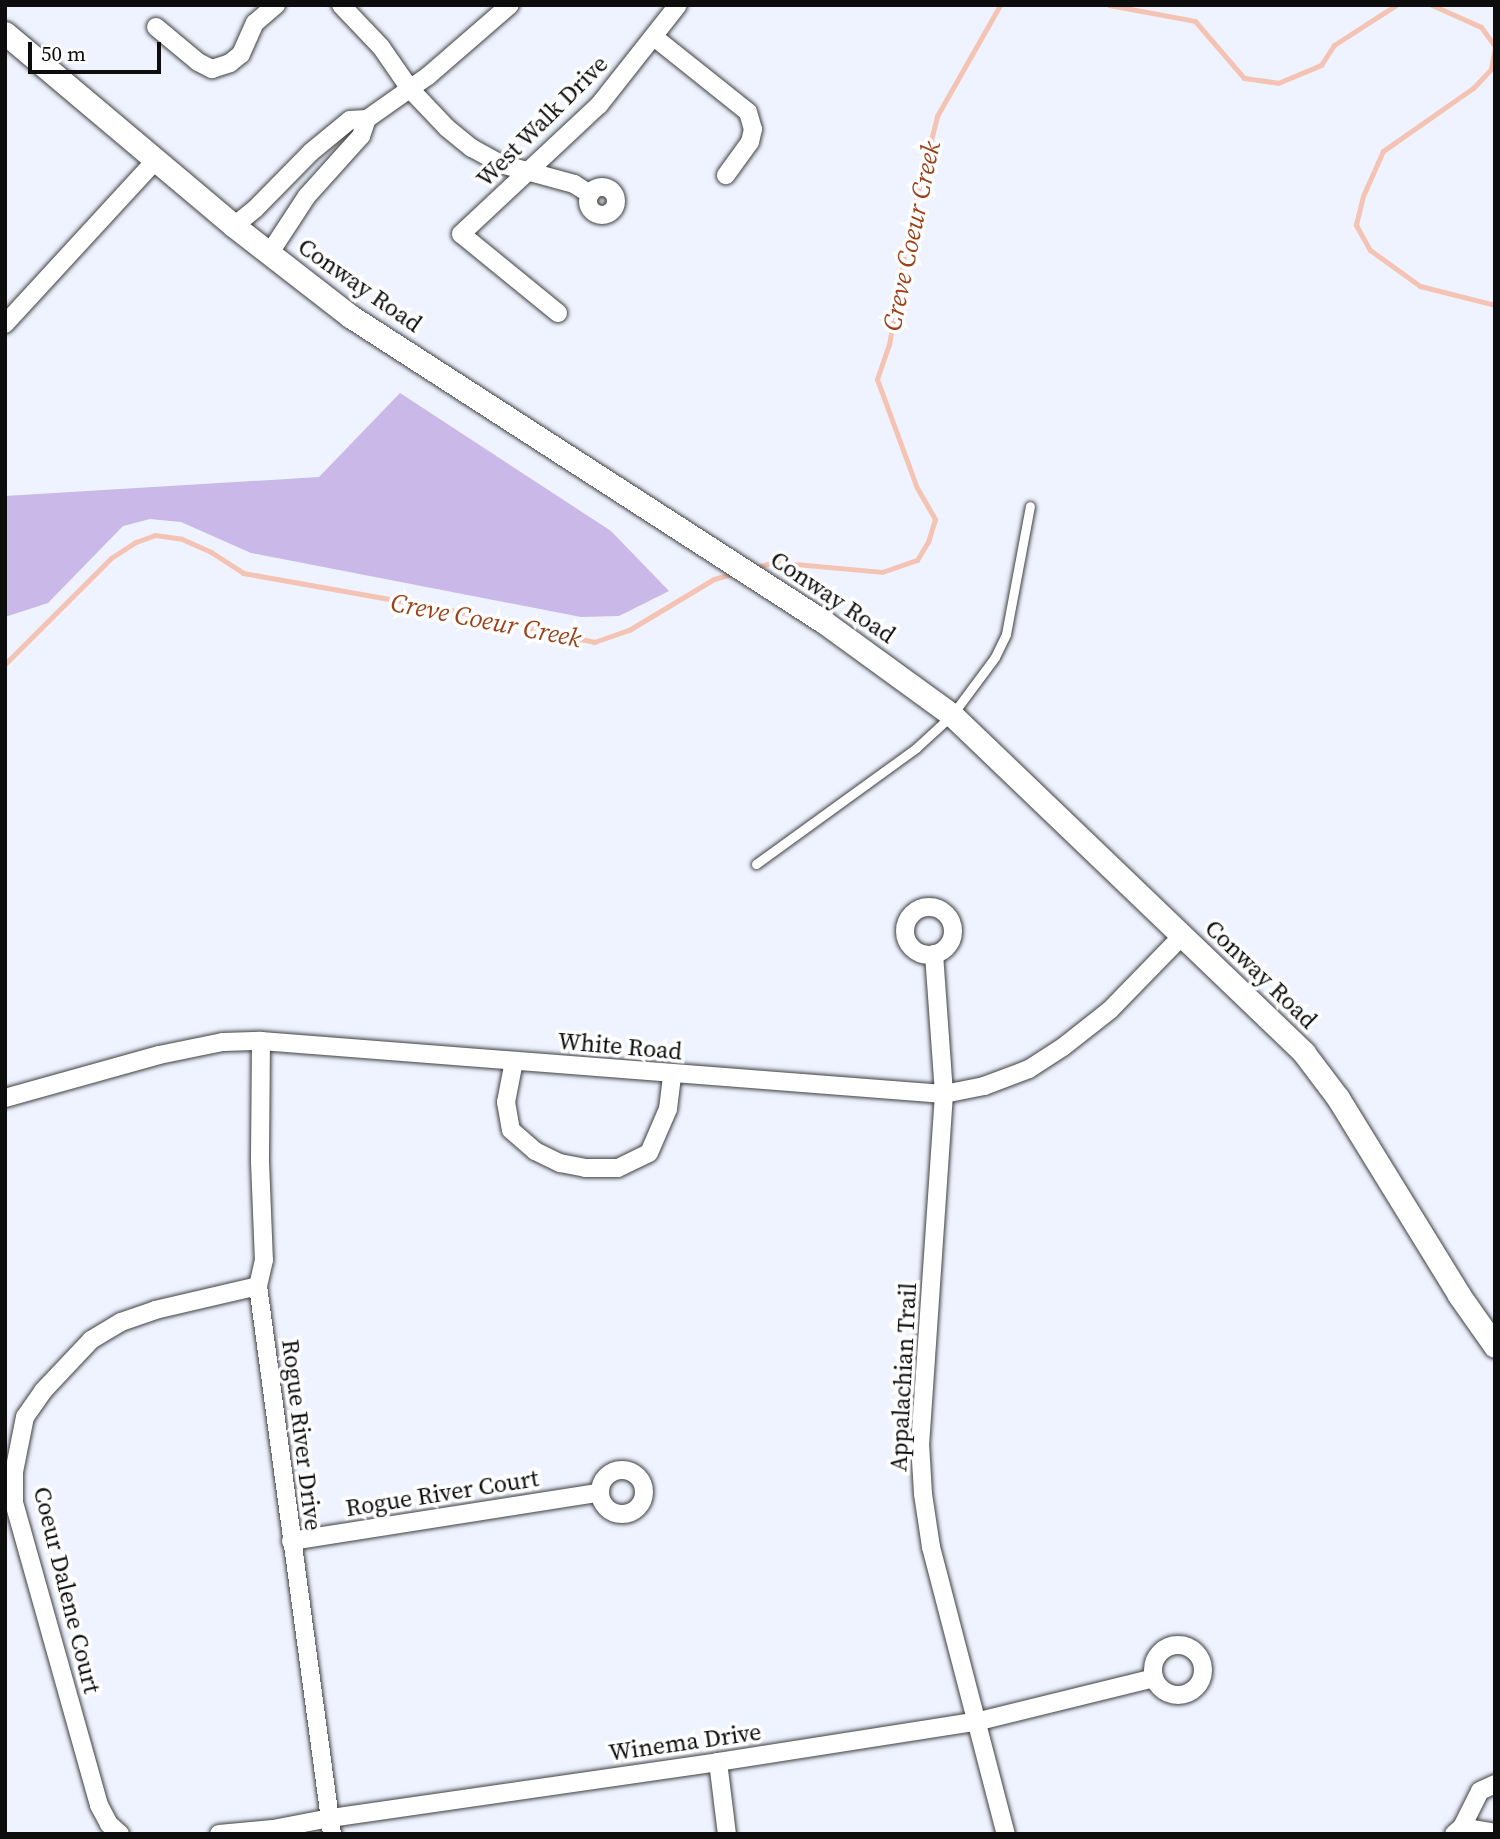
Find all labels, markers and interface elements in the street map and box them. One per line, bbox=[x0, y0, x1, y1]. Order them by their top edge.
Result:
scale bar bbox=[32, 28, 164, 72]
text: 50 m bbox=[41, 39, 86, 68]
street label: West Walk Drive bbox=[470, 49, 614, 193]
water label: Creve Coeur Creek bbox=[877, 138, 947, 334]
street label: Conway Road bbox=[293, 232, 427, 338]
street label: Conway Road bbox=[765, 545, 901, 649]
water label: Creve Coeur Creek bbox=[388, 587, 584, 655]
street label: Conway Road bbox=[1199, 914, 1323, 1034]
street label: White Road bbox=[557, 1026, 683, 1066]
street label: Appalachian Trail bbox=[884, 1282, 922, 1472]
street label: Rogue River Drive bbox=[276, 1338, 328, 1532]
street label: Rogue River Court bbox=[343, 1464, 541, 1522]
street label: Coeur Dalene Court bbox=[27, 1484, 107, 1696]
street label: Winema Drive bbox=[607, 1717, 763, 1767]

